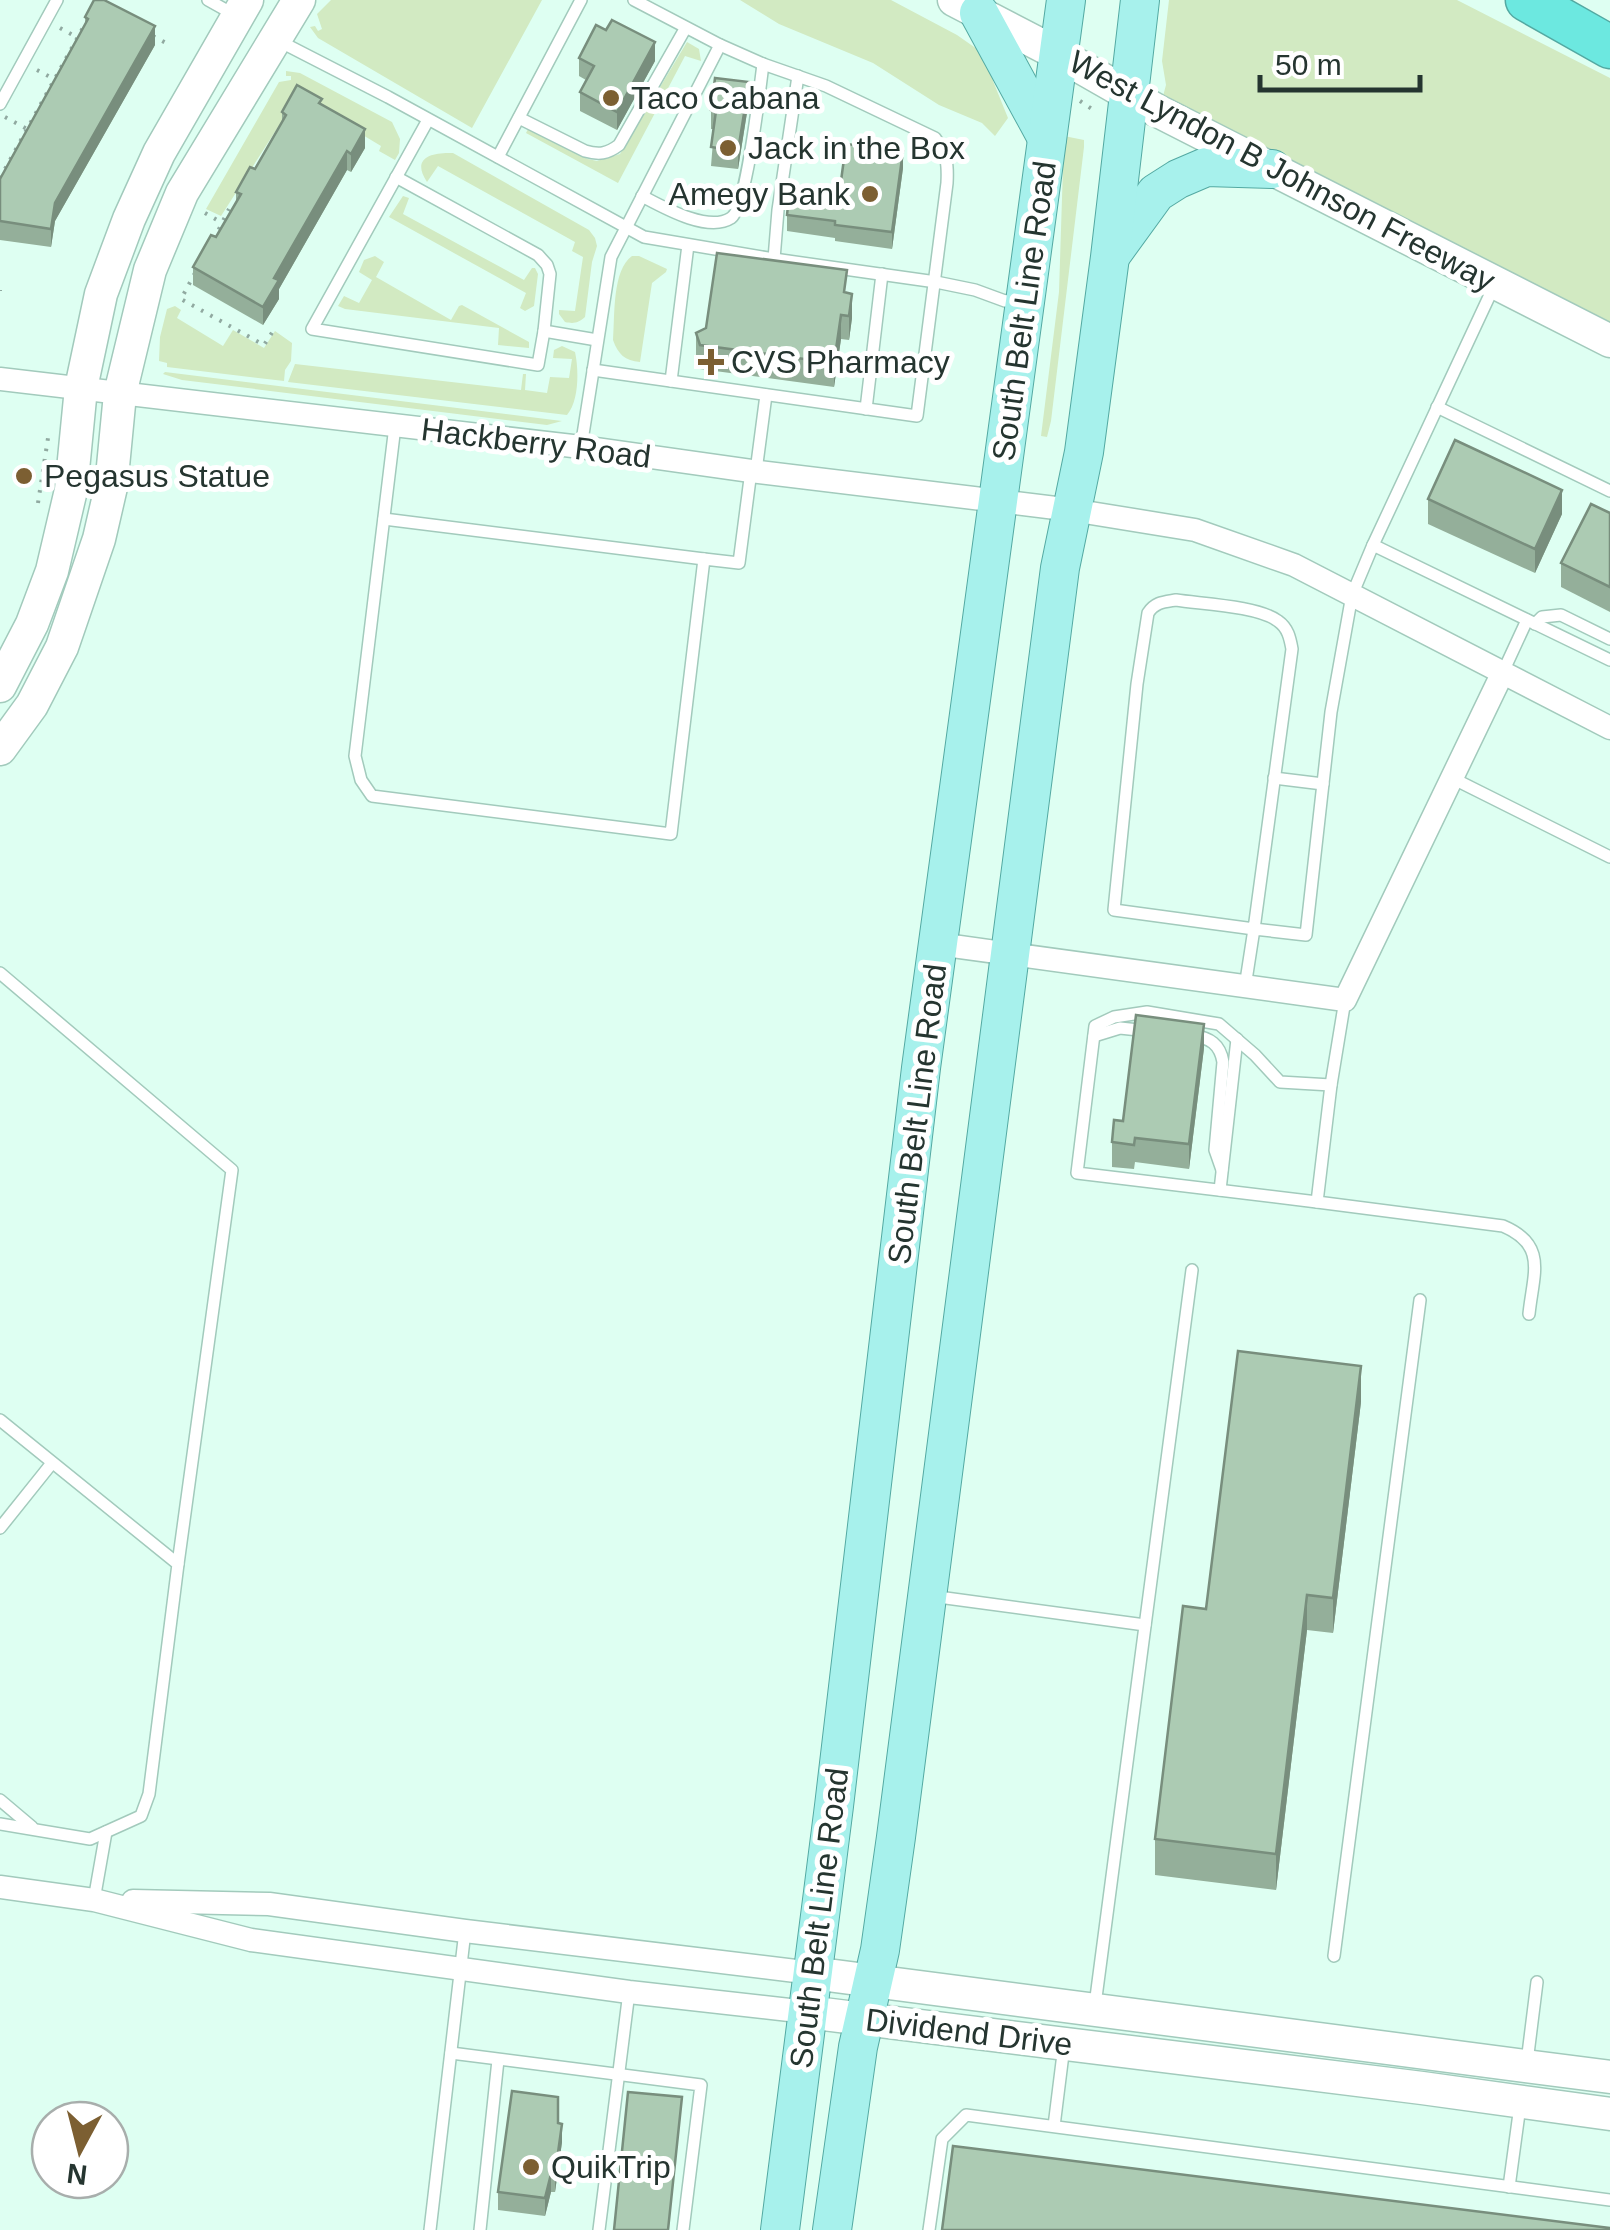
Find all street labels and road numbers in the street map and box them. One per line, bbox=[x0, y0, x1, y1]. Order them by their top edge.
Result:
street label: West Lyndon B Johnson Freeway bbox=[1063, 43, 1501, 299]
street label: South Belt Line Road bbox=[985, 159, 1063, 463]
street label: Hackberry Road bbox=[419, 411, 653, 475]
street label: South Belt Line Road bbox=[881, 962, 953, 1266]
street label: South Belt Line Road bbox=[783, 1766, 855, 2070]
street label: Dividend Drive bbox=[864, 2001, 1074, 2063]

